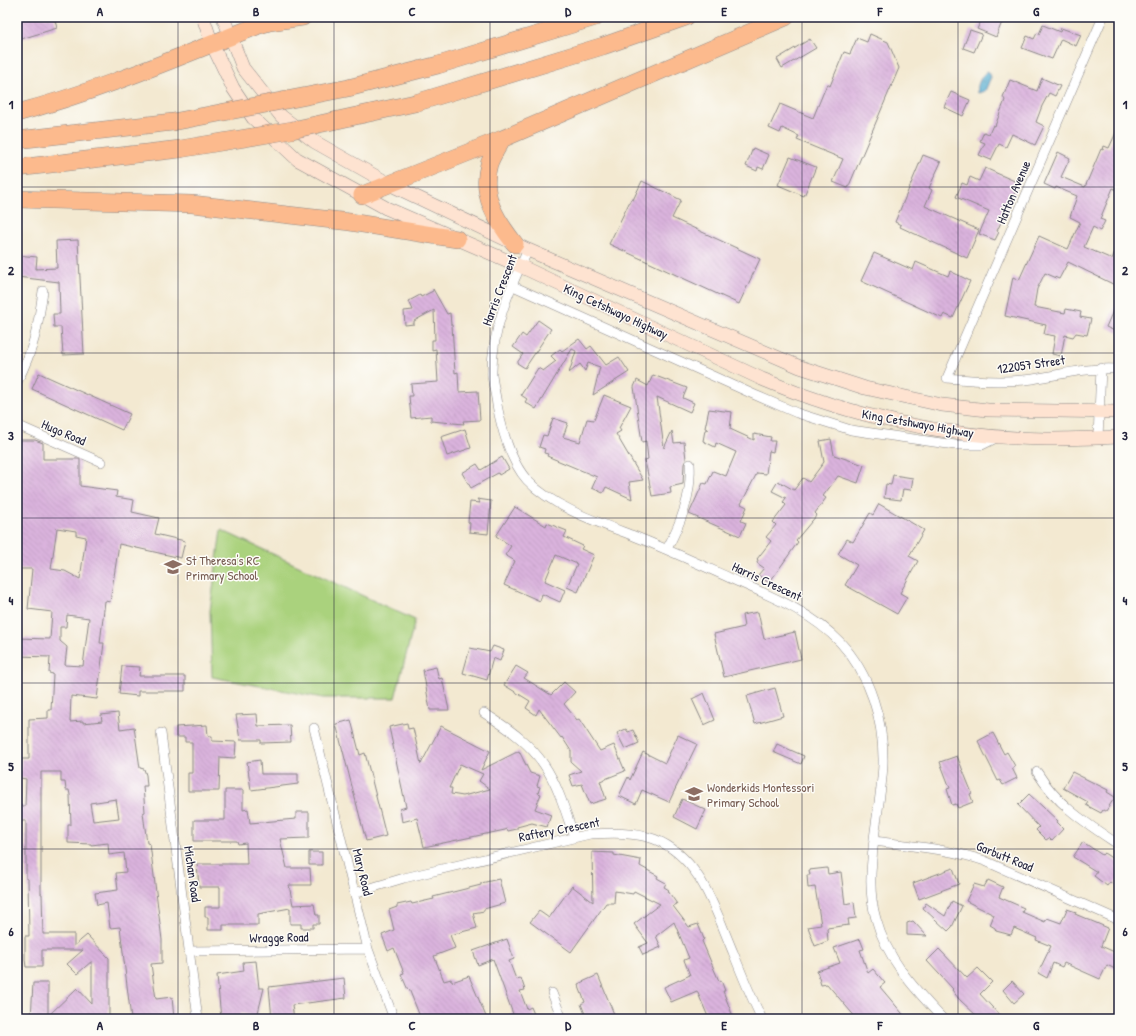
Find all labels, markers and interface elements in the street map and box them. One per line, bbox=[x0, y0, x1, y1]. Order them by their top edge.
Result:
text: A bbox=[97, 2, 104, 20]
text: B bbox=[253, 2, 260, 20]
text: C bbox=[408, 2, 416, 20]
text: D bbox=[565, 2, 572, 20]
text: E bbox=[721, 2, 727, 20]
text: F bbox=[877, 2, 884, 20]
text: G bbox=[1033, 2, 1040, 20]
text: 1 bbox=[9, 95, 14, 113]
text: 1 bbox=[1123, 95, 1128, 113]
street label: Hatton Avenue bbox=[992, 158, 1034, 226]
street label: Harris Crescent bbox=[477, 251, 521, 328]
text: 2 bbox=[8, 261, 15, 279]
text: 2 bbox=[1122, 261, 1129, 279]
street label: King Cetshwayo Highway bbox=[561, 279, 672, 343]
street label: 122057 Street bbox=[996, 350, 1066, 378]
street label: King Cetshwayo Highway bbox=[861, 404, 976, 442]
street label: Hugo Road bbox=[39, 415, 89, 449]
text: 3 bbox=[8, 426, 14, 444]
text: 3 bbox=[1122, 426, 1128, 444]
place label: St Theresa's RC Primary School bbox=[186, 551, 260, 584]
school or university icon: St Theresa's RC Primary School bbox=[163, 557, 183, 577]
street label: Harris Crescent bbox=[729, 557, 805, 605]
text: 4 bbox=[9, 591, 14, 609]
text: 4 bbox=[1123, 591, 1128, 609]
text: 5 bbox=[8, 757, 14, 775]
text: 5 bbox=[1122, 757, 1128, 775]
place label: Wonderkids Montessori Primary School bbox=[707, 778, 814, 811]
school or university icon: Wonderkids Montessori Primary School bbox=[684, 784, 704, 804]
street label: Raftery Crescent bbox=[517, 812, 601, 846]
street label: Garbutt Road bbox=[974, 836, 1036, 876]
street label: Michan Road bbox=[180, 845, 206, 903]
street label: Mary Road bbox=[349, 847, 377, 897]
text: 6 bbox=[8, 922, 14, 940]
text: 6 bbox=[1122, 922, 1128, 940]
street label: Wragge Road bbox=[249, 927, 309, 947]
text: A bbox=[97, 1016, 104, 1034]
text: B bbox=[253, 1016, 260, 1034]
text: C bbox=[408, 1016, 416, 1034]
text: D bbox=[565, 1016, 572, 1034]
text: E bbox=[721, 1016, 727, 1034]
text: F bbox=[877, 1016, 884, 1034]
text: G bbox=[1033, 1016, 1040, 1034]

